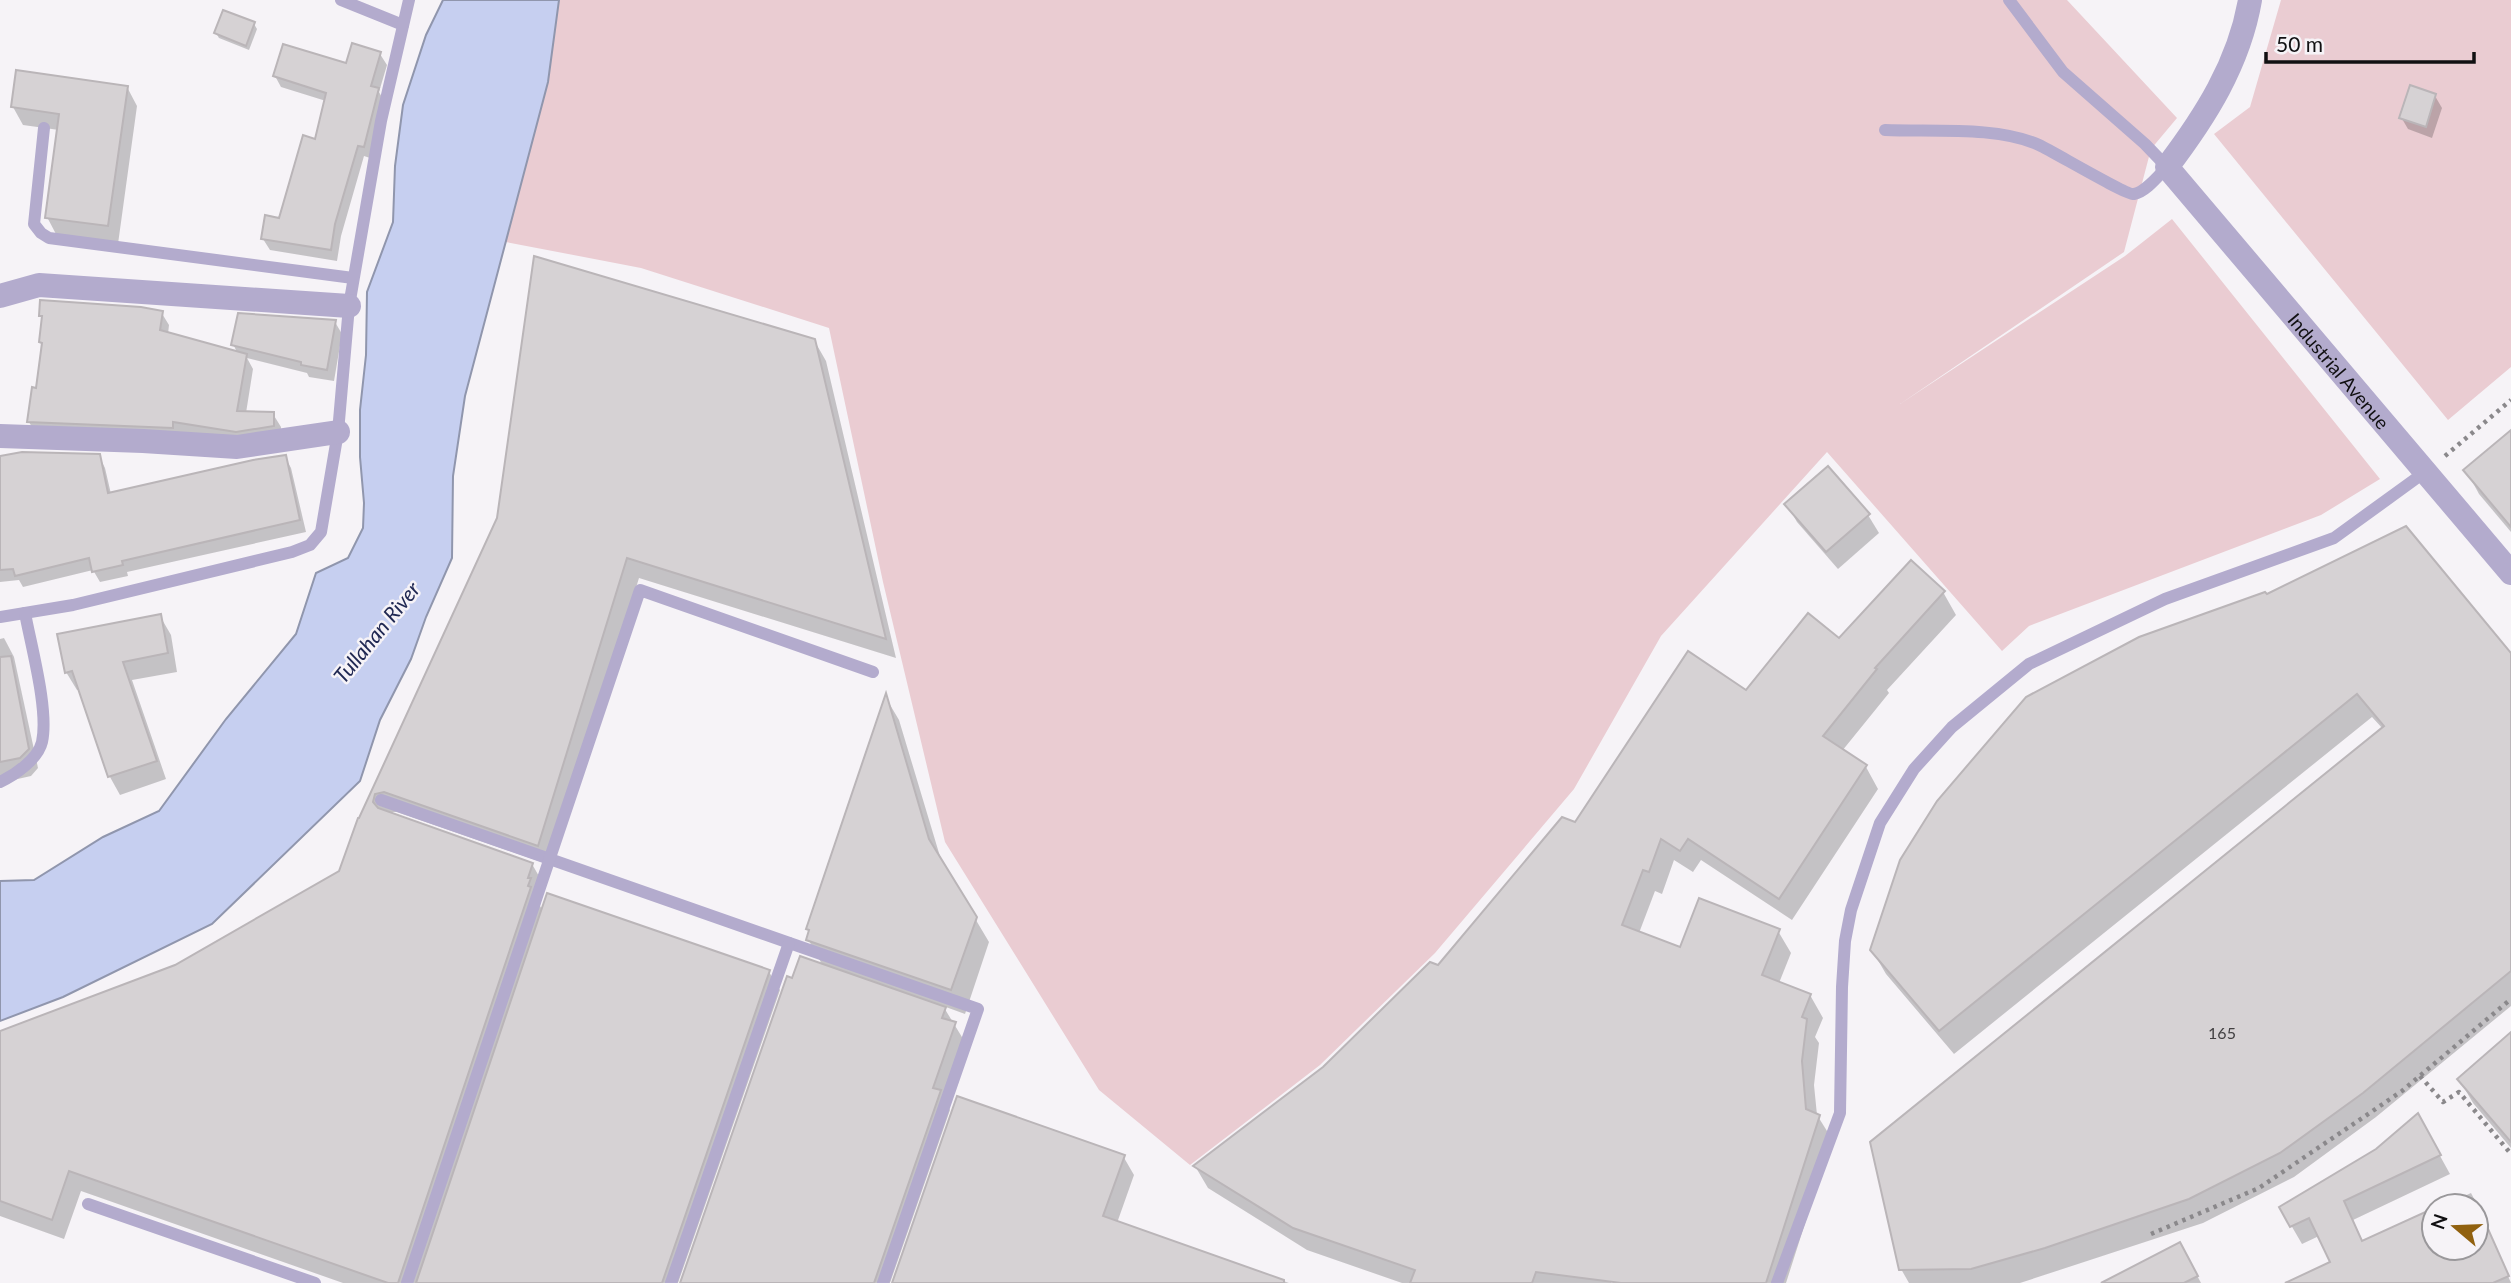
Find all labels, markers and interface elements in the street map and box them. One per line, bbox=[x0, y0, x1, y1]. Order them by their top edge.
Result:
scale bar bbox=[2266, 21, 2474, 65]
text: 50 m bbox=[2276, 31, 2323, 56]
street label: Industrial Avenue bbox=[2284, 308, 2395, 433]
water label: Tullahan River bbox=[328, 576, 425, 688]
house number: 165 bbox=[2208, 1023, 2236, 1042]
north arrow bbox=[2420, 1192, 2490, 1262]
text: N bbox=[2425, 1211, 2452, 1232]

